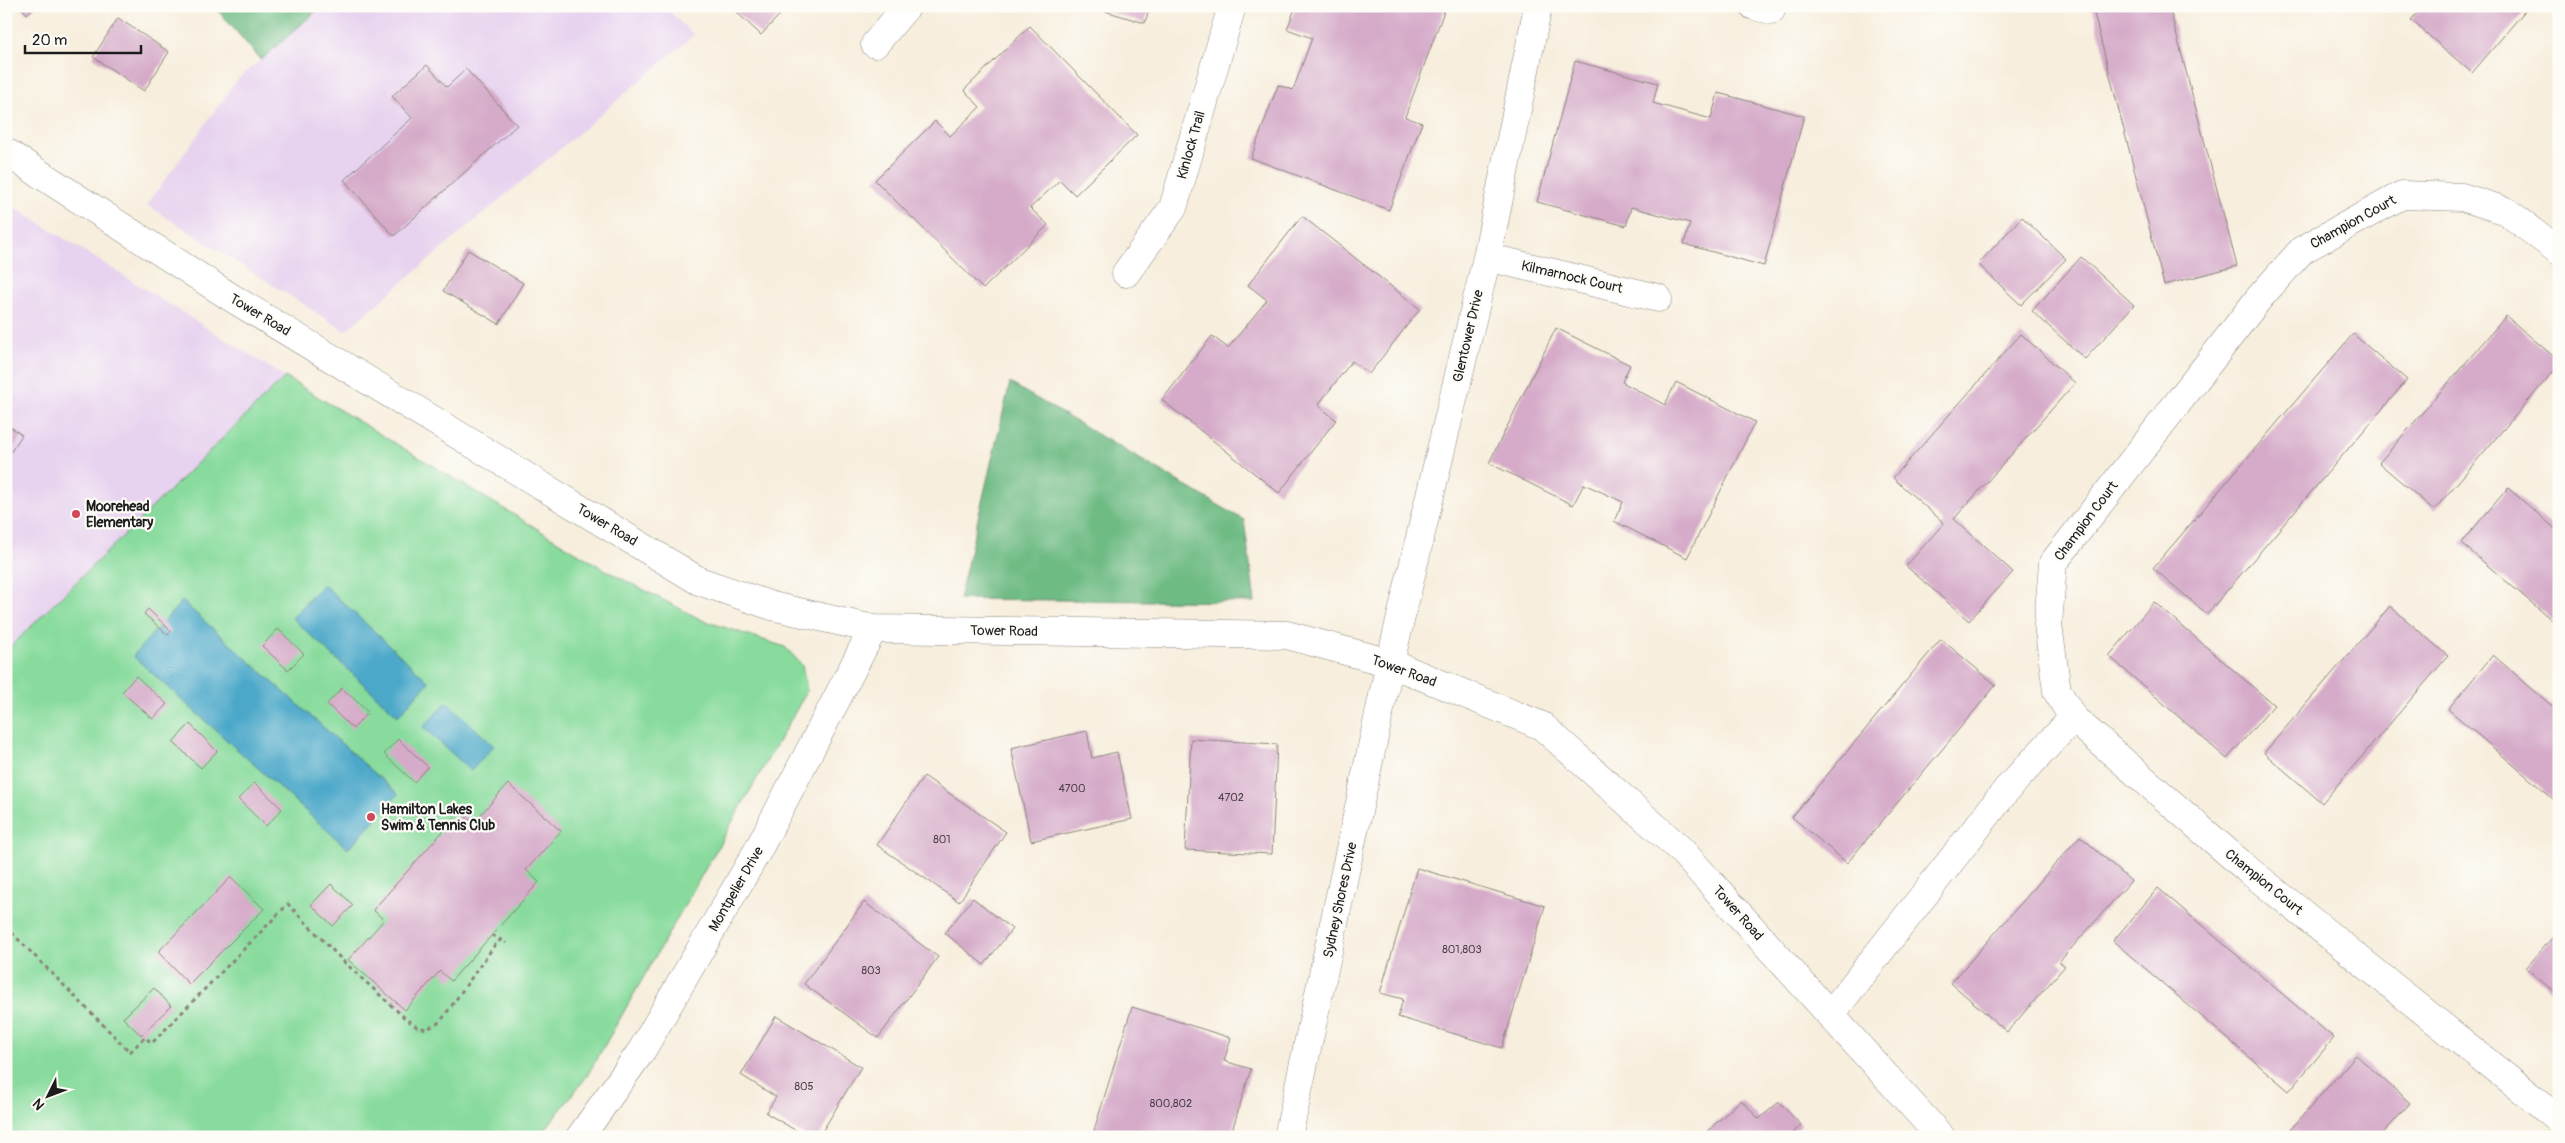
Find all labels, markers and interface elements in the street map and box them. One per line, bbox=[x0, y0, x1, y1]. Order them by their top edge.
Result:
scale bar bbox=[25, 22, 141, 54]
text: 20 m bbox=[32, 31, 67, 50]
street label: Kinlock Trail bbox=[1173, 109, 1209, 181]
street label: Champion Court bbox=[2307, 191, 2399, 253]
street label: Kilmarnock Court bbox=[1520, 257, 1625, 297]
street label: Glentower Drive bbox=[1449, 288, 1487, 384]
street label: Tower Road bbox=[227, 290, 294, 340]
street label: Champion Court bbox=[2050, 477, 2122, 564]
place label: Moorehead Elementary bbox=[86, 498, 153, 531]
street label: Tower Road bbox=[574, 500, 641, 550]
marker: Moorehead Elementary bbox=[70, 508, 82, 520]
street label: Tower Road bbox=[970, 622, 1038, 640]
street label: Tower Road bbox=[1369, 651, 1439, 691]
house number: 4700 bbox=[1058, 782, 1086, 795]
house number: 4702 bbox=[1218, 791, 1244, 804]
place label: Hamilton Lakes Swim & Tennis Club bbox=[381, 801, 495, 834]
marker: Hamilton Lakes Swim & Tennis Club bbox=[365, 811, 377, 823]
house number: 801 bbox=[933, 833, 951, 846]
street label: Sydney Shores Drive bbox=[1319, 840, 1361, 959]
street label: Montpelier Drive bbox=[705, 844, 767, 934]
street label: Champion Court bbox=[2222, 845, 2307, 919]
street label: Tower Road bbox=[1709, 882, 1767, 944]
house number: 801,803 bbox=[1442, 943, 1482, 956]
house number: 803 bbox=[861, 964, 881, 977]
north arrow bbox=[22, 1070, 72, 1120]
house number: 805 bbox=[794, 1080, 814, 1093]
text: N bbox=[29, 1095, 48, 1114]
house number: 800,802 bbox=[1150, 1097, 1192, 1110]

